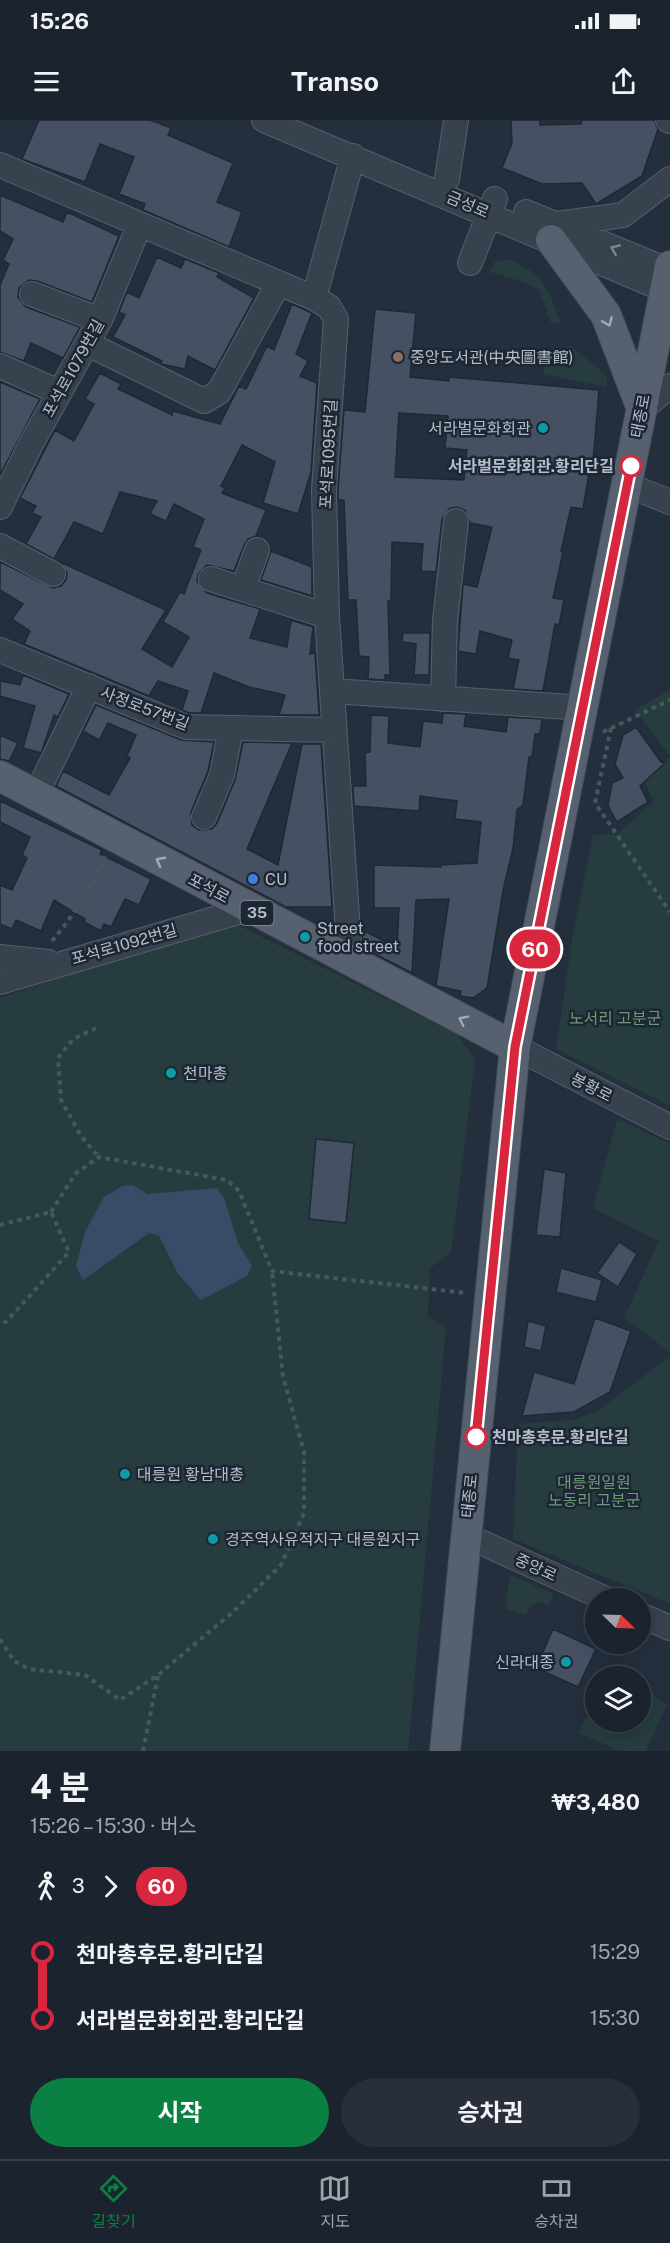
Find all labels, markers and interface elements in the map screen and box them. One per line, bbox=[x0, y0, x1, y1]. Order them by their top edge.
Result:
text: 15:26 bbox=[30, 8, 89, 34]
icon: menu bbox=[30, 65, 63, 98]
text: Transo bbox=[291, 65, 379, 97]
icon: share bbox=[607, 65, 640, 98]
street label: 금성로 bbox=[444, 187, 492, 222]
one-way arrow bbox=[610, 244, 621, 256]
street label: 포석로1079번길 bbox=[39, 316, 108, 420]
one-way arrow bbox=[601, 316, 613, 327]
place label: 중앙도서관(中央圖書館) bbox=[410, 348, 573, 367]
marker: 중앙도서관(中央圖書館) bbox=[391, 350, 405, 364]
street label: 태종로 bbox=[627, 392, 654, 440]
street label: 포석로1095번길 bbox=[316, 399, 341, 509]
place label: 서라벌문화회관 bbox=[428, 419, 531, 438]
marker: 서라벌문화회관 bbox=[536, 421, 550, 435]
marker: 서라벌문화회관.황리단길 bbox=[620, 455, 642, 477]
place label: 서라벌문화회관.황리단길 bbox=[448, 457, 614, 476]
street label: 사정로57번길 bbox=[98, 683, 192, 734]
one-way arrow bbox=[156, 857, 166, 868]
street label: 포석로 bbox=[185, 870, 233, 907]
place label: CU bbox=[265, 870, 287, 889]
marker: CU bbox=[246, 872, 260, 886]
road number: 35 bbox=[240, 901, 274, 925]
place label: Street food street bbox=[317, 919, 399, 956]
street label: 포석로1092번길 bbox=[69, 920, 179, 969]
marker: Street food street bbox=[298, 930, 312, 944]
line badge: 60 bbox=[508, 930, 562, 968]
text: 60 bbox=[521, 937, 549, 962]
park label: 노서리 고분군 bbox=[569, 1009, 661, 1028]
one-way arrow bbox=[459, 1016, 469, 1027]
place label: 천마총 bbox=[183, 1064, 227, 1083]
marker: 천마총 bbox=[164, 1066, 178, 1080]
street label: 봉황로 bbox=[568, 1069, 616, 1106]
marker: 천마총후문.황리단길 bbox=[465, 1426, 487, 1448]
place label: 천마총후문.황리단길 bbox=[492, 1428, 629, 1447]
place label: 대릉원 황남대총 bbox=[137, 1465, 244, 1484]
marker: 대릉원 황남대총 bbox=[118, 1467, 132, 1481]
street label: 태종로 bbox=[458, 1473, 481, 1519]
park label: 대릉원일원 노동리 고분군 bbox=[548, 1473, 640, 1510]
place label: 경주역사유적지구 대릉원지구 bbox=[225, 1530, 420, 1549]
marker: 경주역사유적지구 대릉원지구 bbox=[206, 1532, 220, 1546]
street label: 중앙로 bbox=[512, 1550, 560, 1585]
north arrow bbox=[585, 1588, 651, 1654]
map controls bbox=[585, 1588, 651, 1732]
place label: 신라대종 bbox=[495, 1653, 554, 1672]
marker: 신라대종 bbox=[559, 1655, 573, 1669]
button: layers bbox=[585, 1666, 651, 1732]
text: 4 분 bbox=[30, 1768, 89, 1806]
text: ₩3,480 bbox=[551, 1789, 640, 1815]
text: 15:26 – 15:30 · 버스 bbox=[30, 1814, 197, 1838]
icon: walk bbox=[30, 1870, 63, 1903]
icon: forward bbox=[94, 1870, 127, 1903]
text: 3 bbox=[72, 1874, 85, 1898]
text: 60 bbox=[148, 1874, 175, 1899]
text: 15:29 bbox=[590, 1940, 640, 1964]
text: 천마총후문.황리단길 bbox=[76, 1941, 264, 1967]
text: 15:30 bbox=[590, 2006, 640, 2030]
text: 서라벌문화회관.황리단길 bbox=[76, 2007, 305, 2033]
button: 시작 bbox=[30, 2078, 329, 2147]
button: 승차권 bbox=[341, 2078, 640, 2147]
tab: 길찾기 bbox=[91, 2172, 136, 2232]
tab: 지도 bbox=[318, 2172, 351, 2232]
tab: 승차권 bbox=[534, 2172, 579, 2232]

